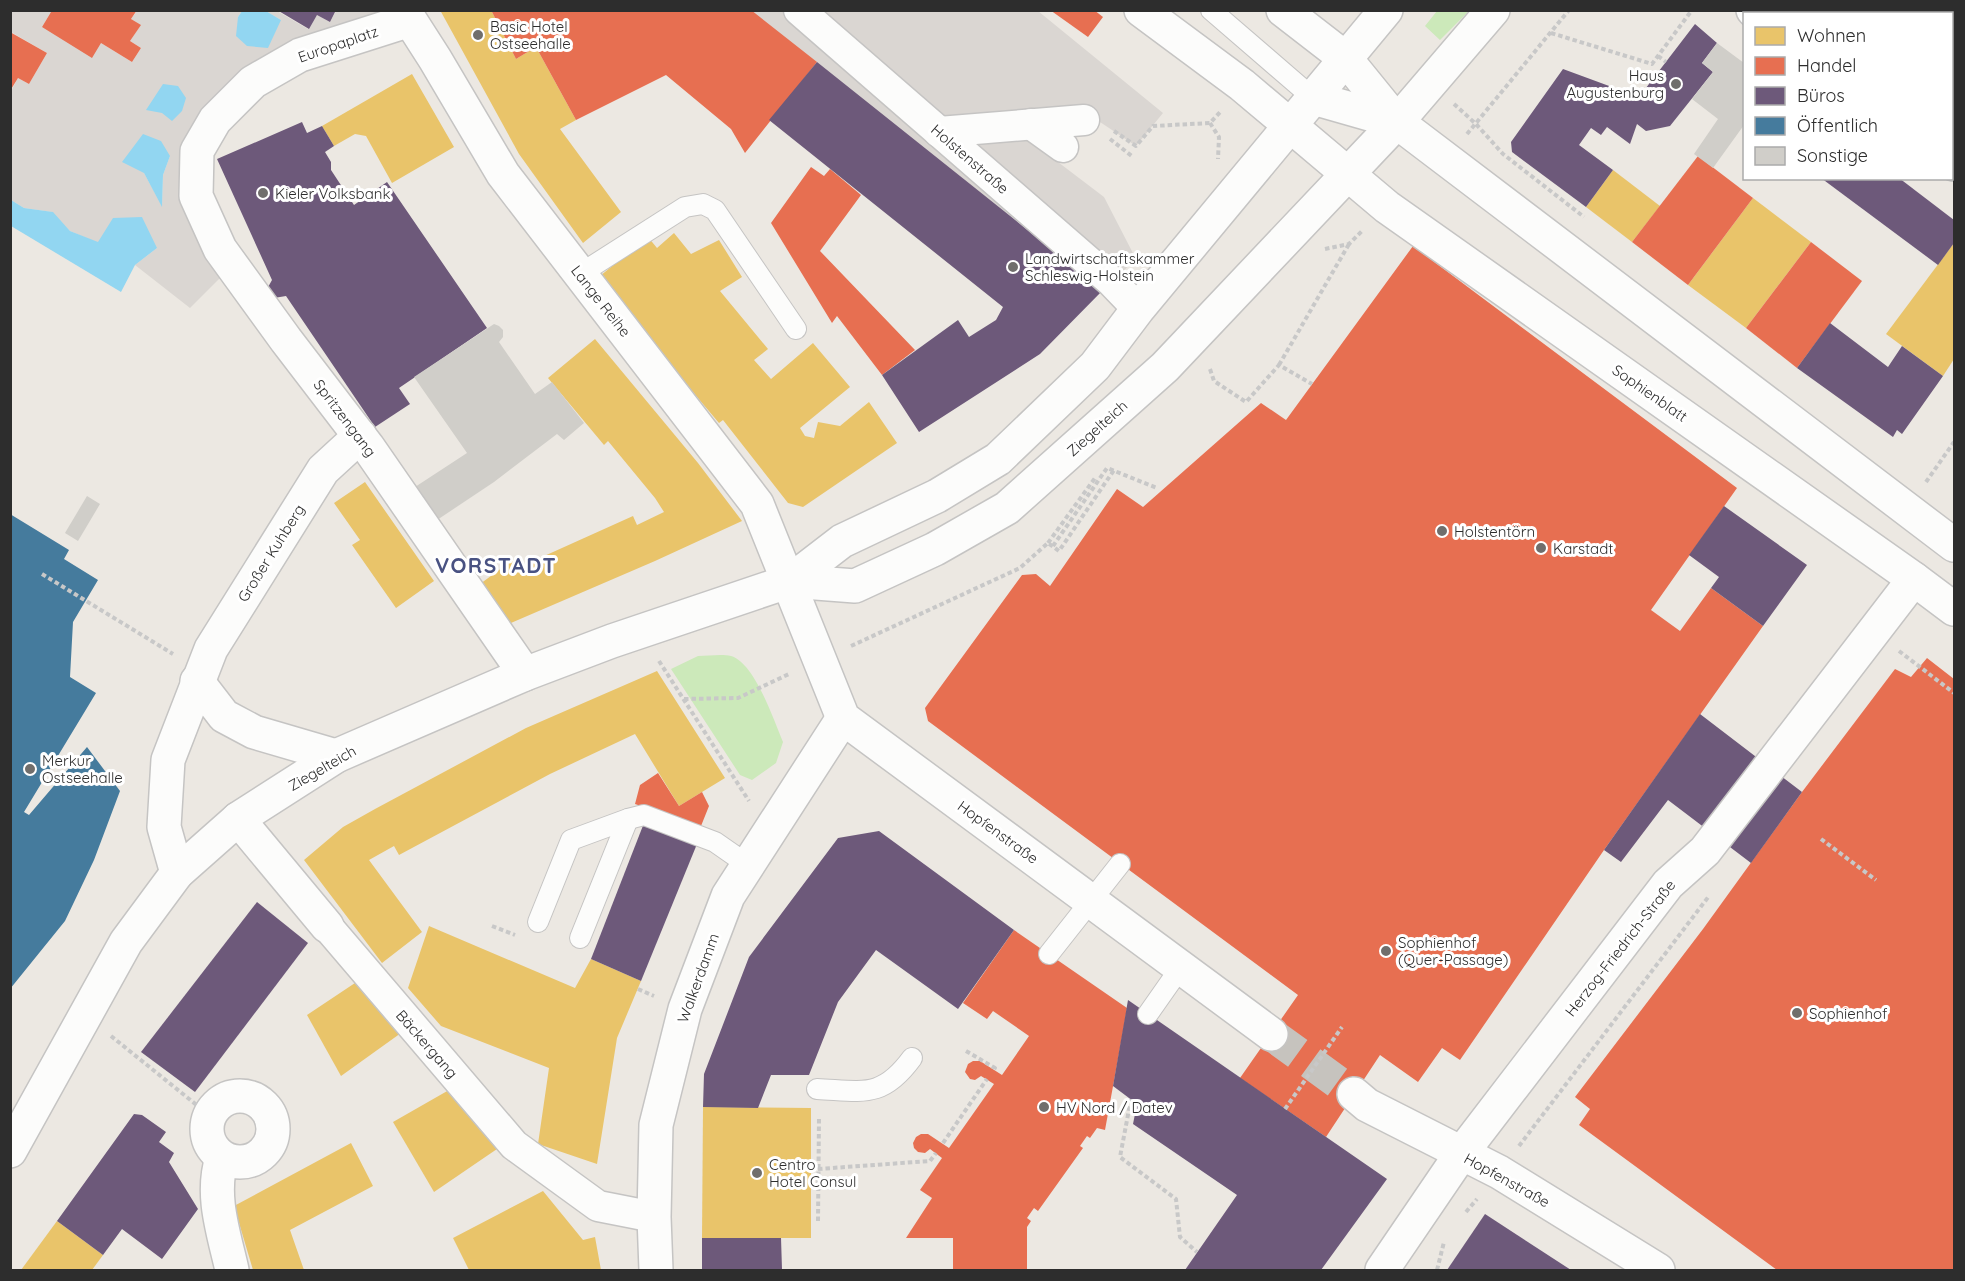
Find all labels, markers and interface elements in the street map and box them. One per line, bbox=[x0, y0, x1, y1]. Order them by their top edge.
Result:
legend bbox=[1743, 12, 1953, 180]
place label: Basic Hotel Ostseehalle bbox=[490, 17, 571, 53]
street label: Europaplatz bbox=[295, 21, 381, 67]
text: Wohnen bbox=[1797, 24, 1866, 47]
marker: Basic Hotel Ostseehalle bbox=[471, 28, 485, 42]
text: Handel bbox=[1797, 54, 1857, 77]
place label: Haus Augustenburg bbox=[1567, 66, 1664, 102]
marker: Haus Augustenburg bbox=[1669, 77, 1683, 91]
text: Büros bbox=[1797, 84, 1845, 107]
text: Öffentlich bbox=[1797, 114, 1878, 137]
street label: Holstenstraße bbox=[927, 120, 1013, 198]
text: Sonstige bbox=[1797, 144, 1868, 167]
place label: Kieler Volksbank bbox=[275, 184, 390, 203]
marker: Kieler Volksbank bbox=[256, 186, 270, 200]
place label: Landwirtschaftskammer Schleswig-Holstein bbox=[1025, 249, 1195, 285]
marker: Landwirtschaftskammer Schleswig-Holstein bbox=[1006, 260, 1020, 274]
street label: Lange Reihe bbox=[567, 261, 635, 341]
street label: Sophienblatt bbox=[1609, 360, 1691, 426]
street label: Spritzengang bbox=[310, 375, 380, 461]
street label: Ziegelteich bbox=[1063, 396, 1131, 460]
street label: Großer Kuhberg bbox=[233, 501, 309, 605]
place label: Holstentörn bbox=[1454, 522, 1535, 541]
marker: Holstentörn bbox=[1435, 524, 1449, 538]
place label: Karstadt bbox=[1553, 539, 1613, 558]
marker: Karstadt bbox=[1534, 541, 1548, 555]
district label: VORSTADT bbox=[435, 552, 557, 578]
street label: Ziegelteich bbox=[285, 741, 359, 795]
place label: Merkur Ostseehalle bbox=[42, 751, 123, 787]
marker: Merkur Ostseehalle bbox=[23, 762, 37, 776]
street label: Hopfenstraße bbox=[954, 796, 1042, 868]
street label: Herzog-Friedrich-Straße bbox=[1561, 876, 1679, 1020]
street label: Walkerdamm bbox=[673, 931, 723, 1025]
place label: Sophienhof (Quer-Passage) bbox=[1398, 933, 1508, 969]
marker: Sophienhof (Quer-Passage) bbox=[1379, 944, 1393, 958]
place label: Sophienhof bbox=[1809, 1004, 1888, 1023]
street label: Bäckergang bbox=[392, 1006, 462, 1082]
marker: Sophienhof bbox=[1790, 1006, 1804, 1020]
place label: HV Nord / Datev bbox=[1056, 1098, 1173, 1117]
marker: HV Nord / Datev bbox=[1037, 1100, 1051, 1114]
street label: Hopfenstraße bbox=[1461, 1149, 1553, 1211]
place label: Centro Hotel Consul bbox=[769, 1155, 856, 1191]
marker: Centro Hotel Consul bbox=[750, 1166, 764, 1180]

